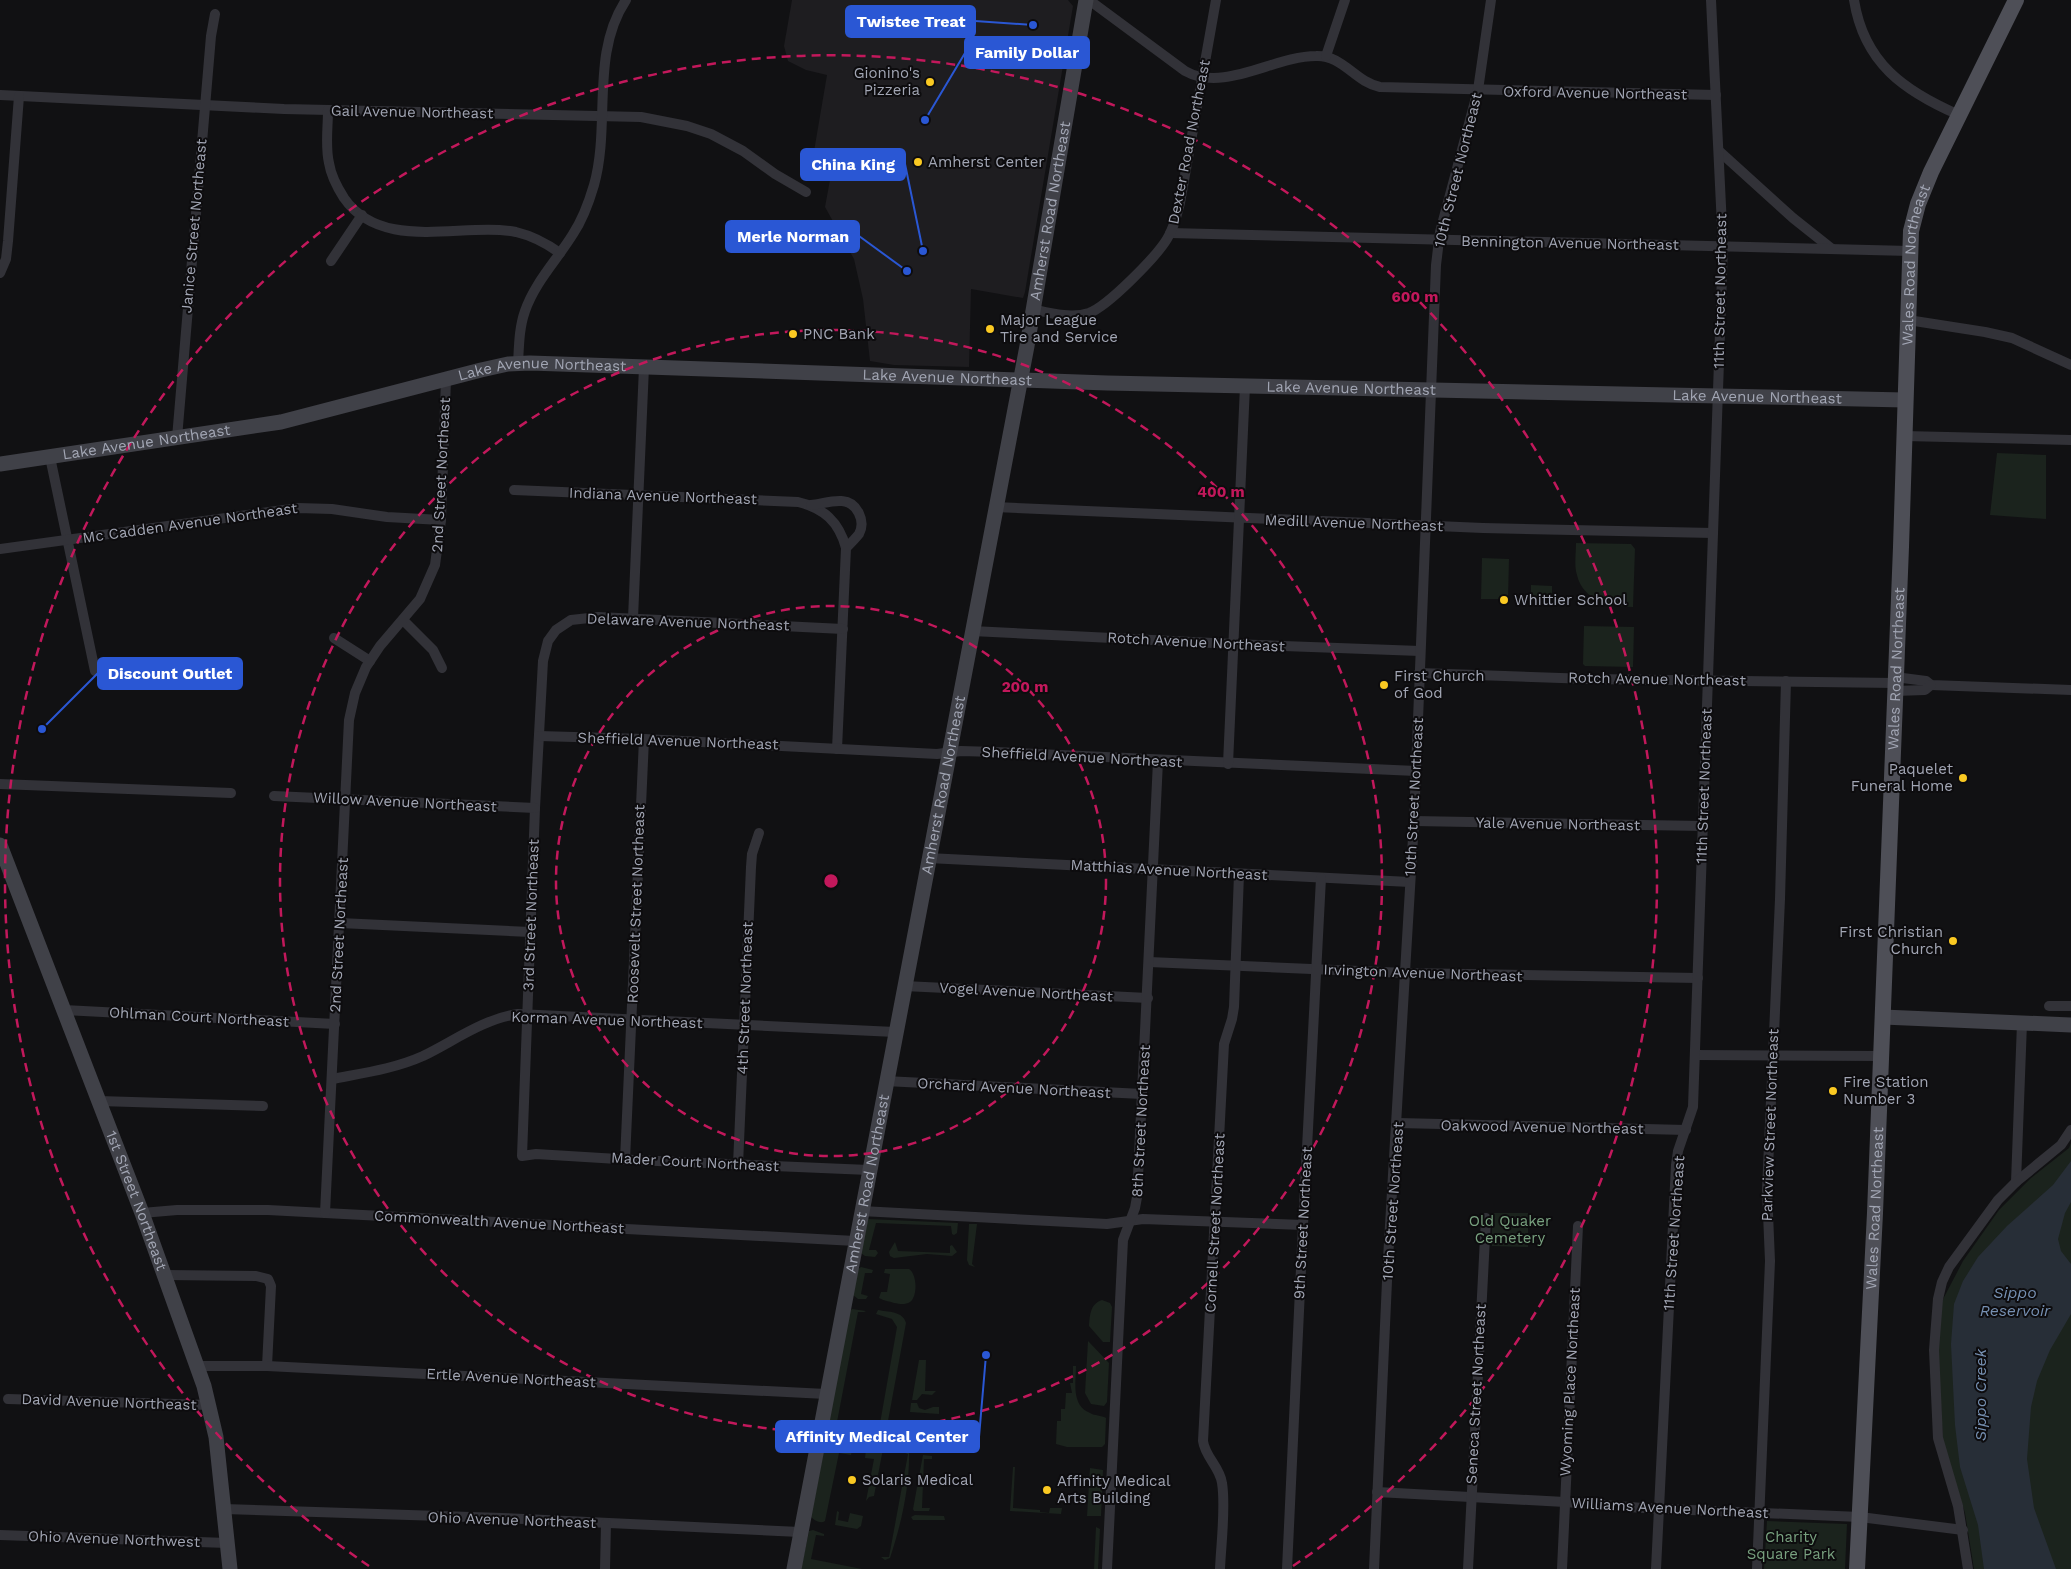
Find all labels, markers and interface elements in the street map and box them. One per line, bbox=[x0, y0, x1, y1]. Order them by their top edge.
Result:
callout: Twistee Treat bbox=[846, 6, 975, 37]
text: Twistee Treat bbox=[857, 12, 965, 31]
callout: Family Dollar bbox=[965, 37, 1089, 68]
text: Family Dollar bbox=[975, 43, 1079, 62]
street label: Dexter Road Northeast bbox=[1164, 58, 1214, 226]
place label: Gionino's Pizzeria bbox=[854, 64, 921, 99]
marker: Gionino's Pizzeria bbox=[924, 76, 936, 88]
street label: Oxford Avenue Northeast bbox=[1503, 82, 1688, 104]
street label: 10th Street Northeast bbox=[1430, 90, 1486, 249]
street label: Gail Avenue Northeast bbox=[331, 102, 494, 122]
street label: Amherst Road Northeast bbox=[1026, 119, 1074, 302]
street label: Janice Street Northeast bbox=[177, 137, 211, 314]
callout: China King bbox=[801, 149, 905, 180]
place label: Amherst Center bbox=[928, 153, 1044, 171]
text: China King bbox=[811, 155, 895, 174]
marker: Amherst Center bbox=[912, 156, 924, 168]
street label: Wales Road Northeast bbox=[1898, 181, 1934, 346]
street label: 11th Street Northeast bbox=[1710, 213, 1730, 369]
callout: Merle Norman bbox=[726, 221, 859, 252]
text: Merle Norman bbox=[737, 227, 849, 246]
street label: Bennington Avenue Northeast bbox=[1461, 232, 1680, 254]
text: 600 m bbox=[1392, 288, 1438, 306]
place label: Major League Tire and Service bbox=[1000, 311, 1118, 346]
marker: Major League Tire and Service bbox=[984, 323, 996, 335]
place label: PNC Bank bbox=[803, 325, 875, 343]
marker: PNC Bank bbox=[787, 328, 799, 340]
street label: Lake Avenue Northeast bbox=[456, 354, 627, 385]
street label: Lake Avenue Northeast bbox=[862, 366, 1033, 389]
street label: Lake Avenue Northeast bbox=[1266, 377, 1437, 399]
street label: Lake Avenue Northeast bbox=[1672, 386, 1843, 408]
street label: 2nd Street Northeast bbox=[428, 396, 454, 553]
street label: Lake Avenue Northeast bbox=[61, 421, 232, 464]
text: 400 m bbox=[1197, 483, 1245, 501]
street label: Indiana Avenue Northeast bbox=[569, 484, 758, 508]
street label: Mc Cadden Avenue Northeast bbox=[81, 499, 299, 547]
street label: Medill Avenue Northeast bbox=[1264, 511, 1444, 535]
street label: Wales Road Northeast bbox=[1884, 586, 1908, 751]
place label: Whittier School bbox=[1514, 591, 1627, 609]
marker: Whittier School bbox=[1498, 594, 1510, 606]
street label: Delaware Avenue Northeast bbox=[586, 609, 790, 635]
street label: Rotch Avenue Northeast bbox=[1107, 628, 1286, 656]
callout: Discount Outlet bbox=[98, 658, 242, 689]
text: Discount Outlet bbox=[108, 664, 232, 683]
place label: First Church of God bbox=[1394, 667, 1485, 702]
street label: Rotch Avenue Northeast bbox=[1568, 668, 1747, 690]
text: 200 m bbox=[1002, 678, 1048, 696]
marker: First Church of God bbox=[1378, 679, 1390, 691]
street label: Amherst Road Northeast bbox=[918, 694, 969, 876]
street label: 11th Street Northeast bbox=[1692, 707, 1716, 864]
street label: 10th Street Northeast bbox=[1401, 717, 1427, 877]
street label: Sheffield Avenue Northeast bbox=[577, 728, 779, 754]
street label: Sheffield Avenue Northeast bbox=[981, 743, 1184, 771]
place label: Paquelet Funeral Home bbox=[1851, 760, 1954, 795]
marker: Paquelet Funeral Home bbox=[1957, 772, 1969, 784]
street label: Willow Avenue Northeast bbox=[313, 788, 498, 816]
street label: Roosevelt Street Northeast bbox=[624, 804, 648, 1004]
street label: Yale Avenue Northeast bbox=[1476, 814, 1641, 834]
street label: 3rd Street Northeast bbox=[519, 838, 543, 991]
street label: 2nd Street Northeast bbox=[326, 856, 352, 1013]
street label: Matthias Avenue Northeast bbox=[1070, 856, 1269, 884]
centre of rings bbox=[822, 872, 840, 890]
street label: 4th Street Northeast bbox=[733, 921, 757, 1075]
place label: First Christian Church bbox=[1839, 923, 1943, 958]
marker: First Christian Church bbox=[1947, 935, 1959, 947]
street label: Irvington Avenue Northeast bbox=[1323, 961, 1524, 985]
street label: Vogel Avenue Northeast bbox=[939, 978, 1114, 1006]
street label: Ohlman Court Northeast bbox=[109, 1003, 290, 1031]
street label: Korman Avenue Northeast bbox=[511, 1008, 704, 1032]
street label: Parkview Street Northeast bbox=[1758, 1028, 1782, 1222]
street label: 8th Street Northeast bbox=[1128, 1044, 1154, 1198]
place label: Fire Station Number 3 bbox=[1843, 1073, 1928, 1108]
street label: Orchard Avenue Northeast bbox=[917, 1074, 1112, 1102]
marker: Fire Station Number 3 bbox=[1827, 1085, 1839, 1097]
street label: Amherst Road Northeast bbox=[842, 1092, 893, 1275]
street label: Oakwood Avenue Northeast bbox=[1440, 1116, 1644, 1138]
street label: 10th Street Northeast bbox=[1378, 1121, 1408, 1281]
street label: Wales Road Northeast bbox=[1862, 1126, 1887, 1290]
street label: 1st Street Northeast bbox=[102, 1128, 171, 1274]
street label: Cornell Street Northeast bbox=[1201, 1132, 1229, 1313]
street label: 9th Street Northeast bbox=[1290, 1146, 1316, 1300]
street label: Mader Court Northeast bbox=[611, 1149, 780, 1175]
street label: 11th Street Northeast bbox=[1660, 1154, 1688, 1311]
street label: Commonwealth Avenue Northeast bbox=[373, 1206, 625, 1238]
park label: Old Quaker Cemetery bbox=[1469, 1212, 1551, 1247]
water label: Sippo Reservoir bbox=[1980, 1283, 2051, 1320]
street label: Wyoming Place Northeast bbox=[1556, 1287, 1584, 1477]
street label: Seneca Street Northeast bbox=[1462, 1303, 1490, 1485]
water label: Sippo Creek bbox=[1971, 1347, 1990, 1441]
street label: Ertle Avenue Northeast bbox=[426, 1365, 597, 1391]
street label: David Avenue Northeast bbox=[21, 1390, 198, 1414]
callout: Affinity Medical Center bbox=[776, 1421, 979, 1452]
text: Affinity Medical Center bbox=[786, 1427, 969, 1446]
place label: Solaris Medical bbox=[862, 1471, 973, 1489]
place label: Affinity Medical Arts Building bbox=[1057, 1472, 1171, 1507]
marker: Solaris Medical bbox=[846, 1474, 858, 1486]
marker: Affinity Medical Arts Building bbox=[1041, 1484, 1053, 1496]
street label: Williams Avenue Northeast bbox=[1571, 1494, 1770, 1522]
street label: Ohio Avenue Northeast bbox=[427, 1508, 597, 1532]
street label: Ohio Avenue Northwest bbox=[28, 1527, 201, 1551]
park label: Charity Square Park bbox=[1747, 1528, 1836, 1563]

